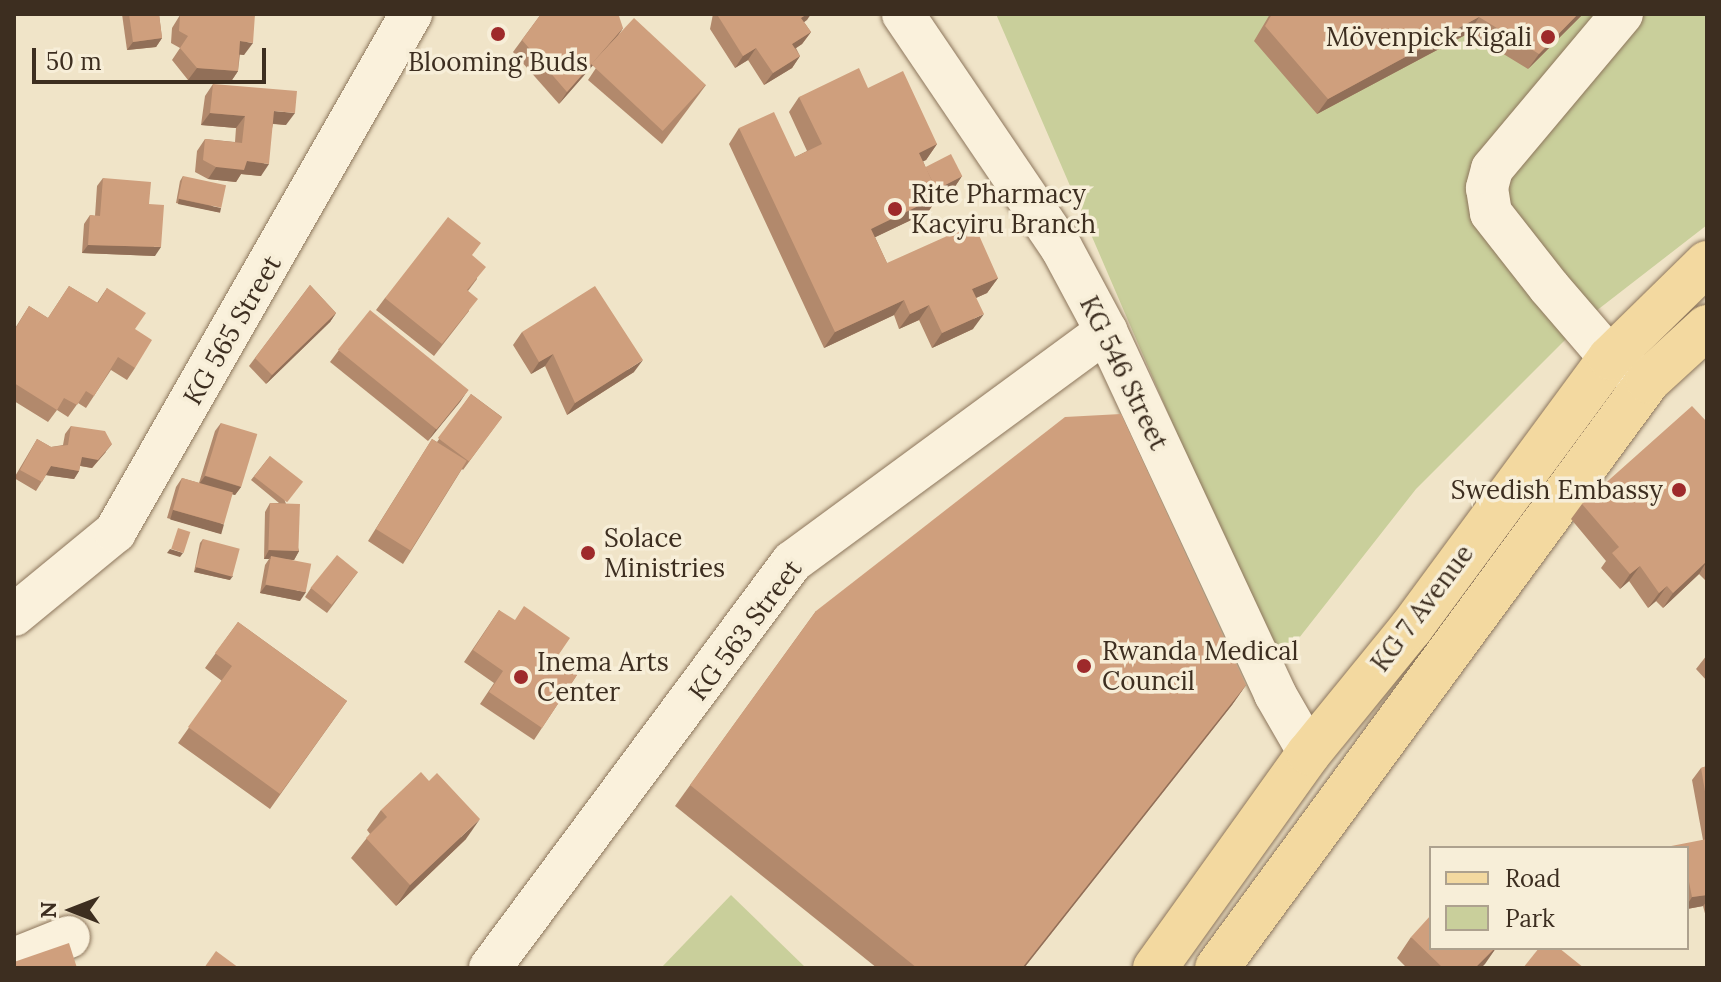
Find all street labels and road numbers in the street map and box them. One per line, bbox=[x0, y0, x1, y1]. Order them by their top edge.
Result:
street label: KG 565 Street bbox=[177, 250, 287, 410]
street label: KG 546 Street bbox=[1073, 291, 1175, 455]
street label: KG 7 Avenue bbox=[1364, 538, 1480, 678]
street label: KG 563 Street bbox=[682, 554, 808, 706]

